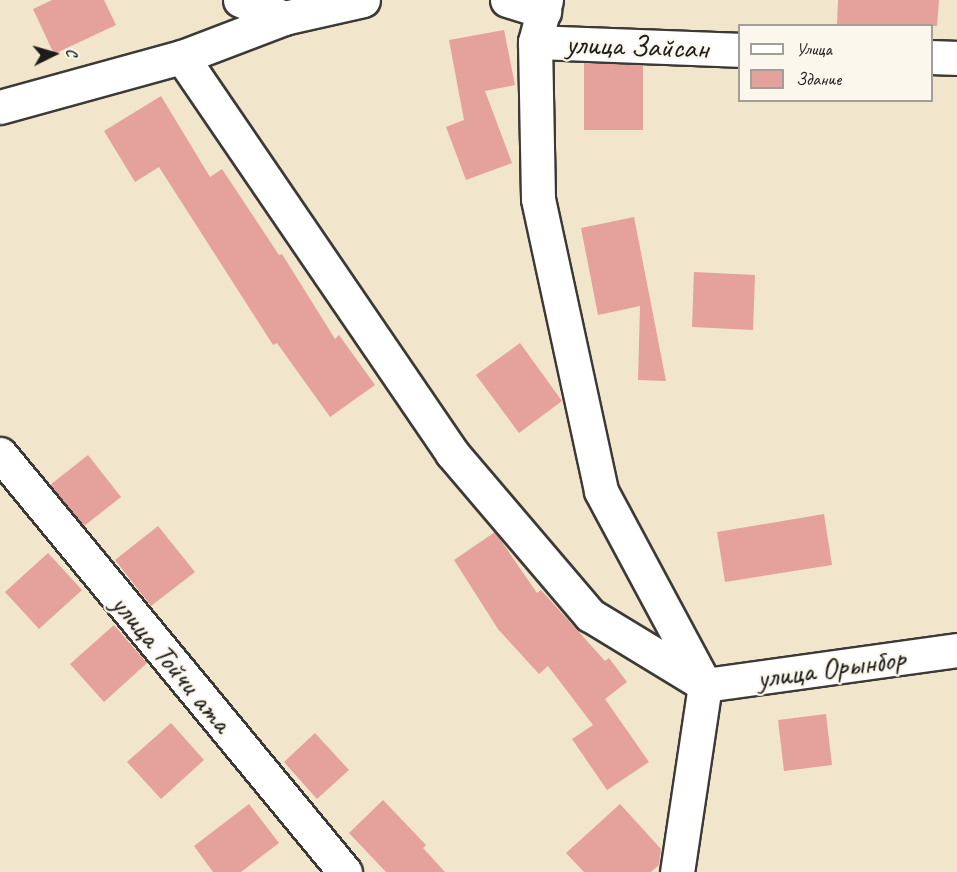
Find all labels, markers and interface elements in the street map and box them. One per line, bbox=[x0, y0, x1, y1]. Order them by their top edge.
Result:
north arrow bbox=[24, 24, 84, 84]
legend bbox=[738, 24, 933, 102]
street label: улица Зайсан bbox=[565, 26, 709, 66]
text: Улица bbox=[796, 38, 832, 60]
text: С bbox=[62, 48, 82, 57]
text: Здание bbox=[796, 68, 841, 90]
street label: улица Тойчи ата bbox=[105, 588, 239, 738]
street label: улица Орынбор bbox=[755, 640, 907, 696]

